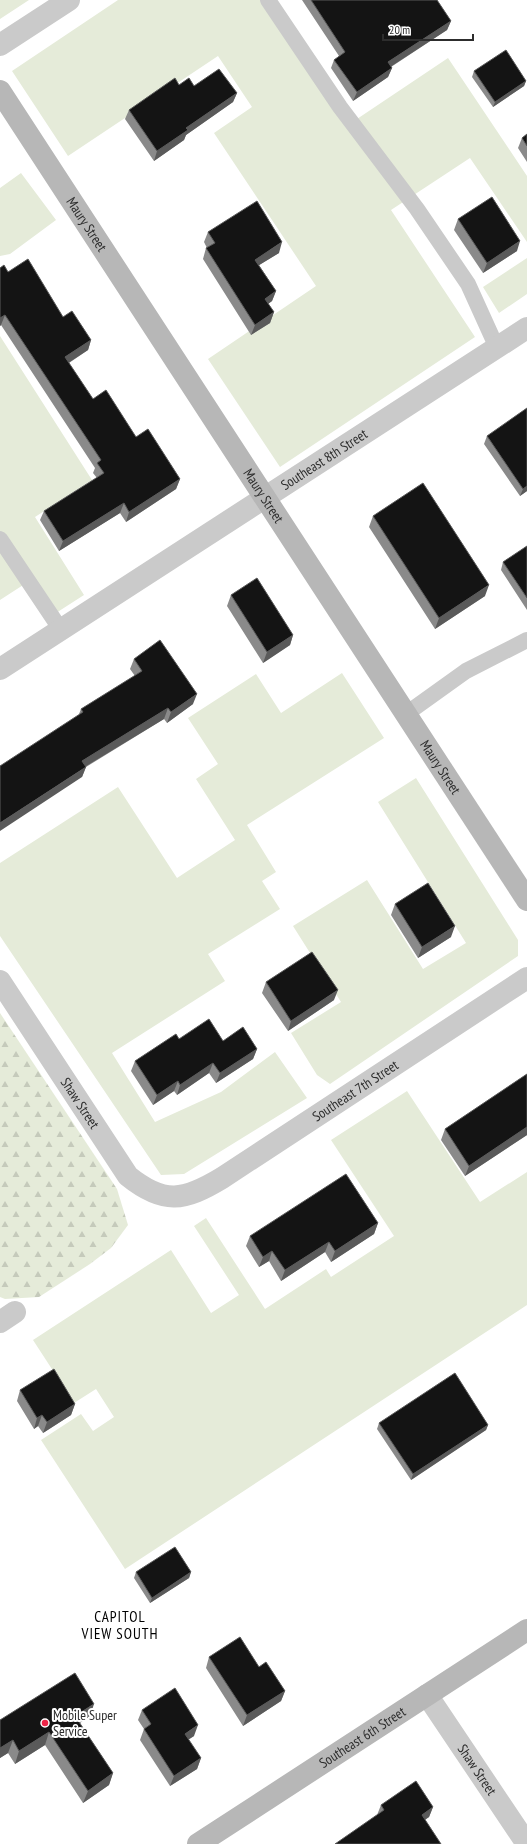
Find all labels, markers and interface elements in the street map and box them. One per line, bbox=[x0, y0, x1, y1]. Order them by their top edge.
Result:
scale bar bbox=[383, 16, 473, 42]
text: 20 m bbox=[389, 22, 410, 37]
street label: Maury Street bbox=[63, 194, 111, 255]
street label: Southeast 8th Street bbox=[277, 425, 371, 494]
street label: Maury Street bbox=[239, 465, 288, 526]
street label: Maury Street bbox=[416, 737, 465, 798]
street label: Southeast 7th Street bbox=[309, 1056, 402, 1125]
street label: Shaw Street bbox=[57, 1074, 104, 1132]
district label: CAPITOL VIEW SOUTH bbox=[80, 1607, 159, 1643]
street label: Southeast 6th Street bbox=[316, 1702, 409, 1772]
place label: Mobile Super Service bbox=[53, 1706, 117, 1740]
marker: Mobile Super Service bbox=[40, 1718, 50, 1728]
street label: Shaw Street bbox=[454, 1741, 501, 1799]

